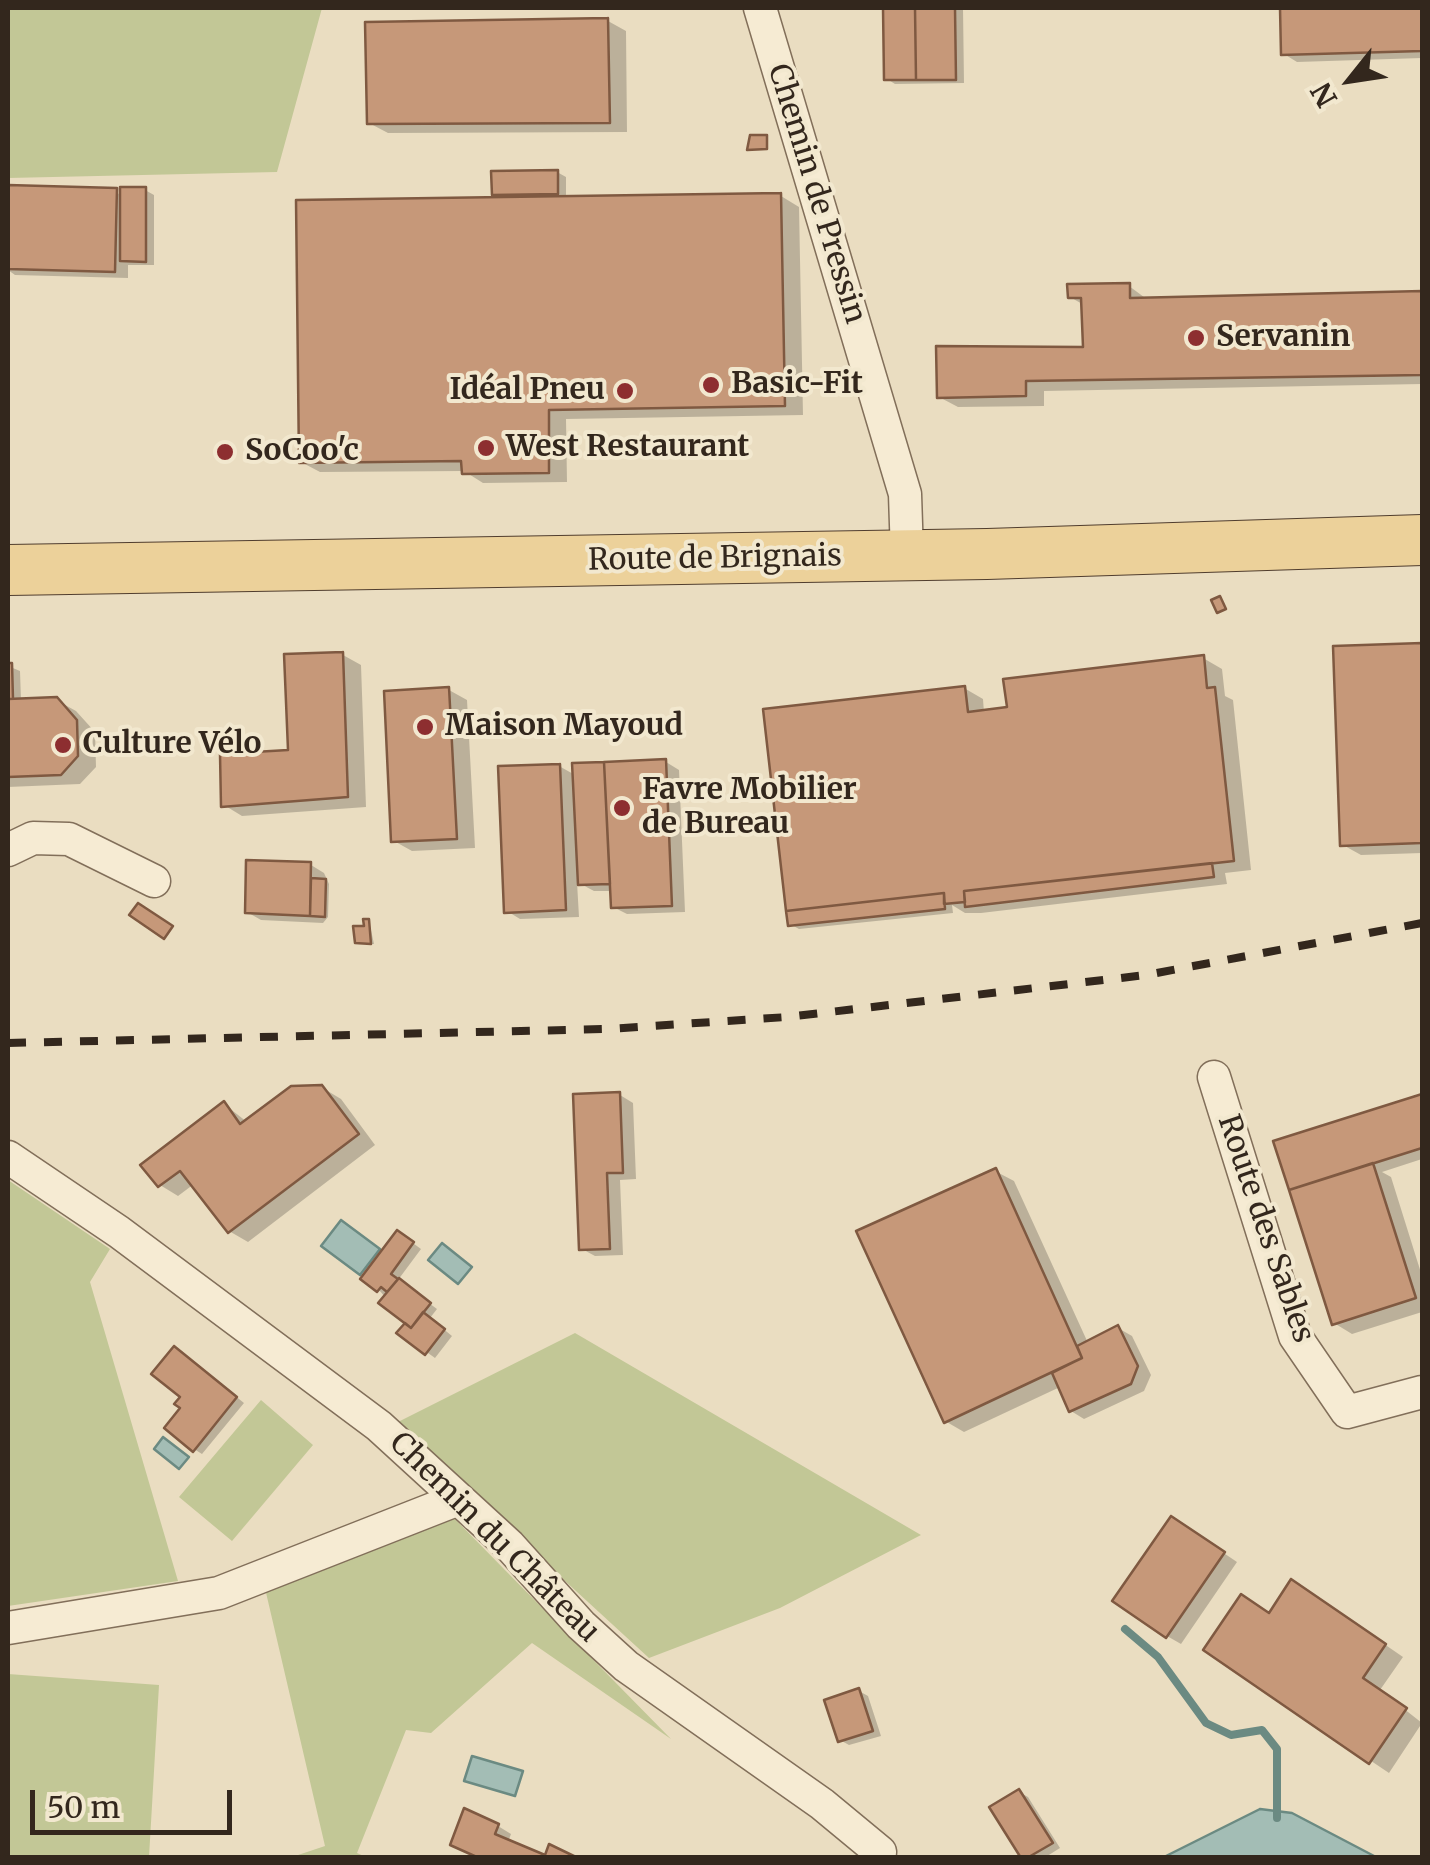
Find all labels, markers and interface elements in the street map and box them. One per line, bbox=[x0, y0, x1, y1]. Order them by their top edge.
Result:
north arrow bbox=[1300, 30, 1400, 130]
street label: Chemin de Pressin bbox=[759, 60, 873, 328]
text: N bbox=[1303, 76, 1345, 114]
place label: Servanin bbox=[1216, 320, 1350, 356]
marker: Servanin bbox=[1185, 327, 1207, 349]
place label: Basic-Fit bbox=[731, 367, 863, 403]
place label: Idéal Pneu bbox=[449, 373, 605, 409]
marker: Basic-Fit bbox=[700, 374, 722, 396]
marker: Idéal Pneu bbox=[614, 380, 636, 402]
place label: West Restaurant bbox=[506, 430, 749, 466]
place label: SoCoo'c bbox=[245, 434, 359, 470]
marker: West Restaurant bbox=[475, 437, 497, 459]
marker: SoCoo'c bbox=[214, 441, 236, 463]
street label: Route de Brignais bbox=[588, 539, 842, 579]
place label: Maison Mayoud bbox=[445, 709, 683, 745]
marker: Maison Mayoud bbox=[414, 716, 436, 738]
place label: Culture Vélo bbox=[83, 727, 261, 763]
marker: Culture Vélo bbox=[52, 734, 74, 756]
place label: Favre Mobilier de Bureau bbox=[642, 773, 857, 844]
marker: Favre Mobilier de Bureau bbox=[611, 797, 633, 819]
street label: Route des Sables bbox=[1209, 1110, 1321, 1348]
street label: Chemin du Château bbox=[382, 1426, 606, 1650]
scale bar bbox=[35, 1770, 238, 1832]
text: 50 m bbox=[47, 1788, 120, 1826]

